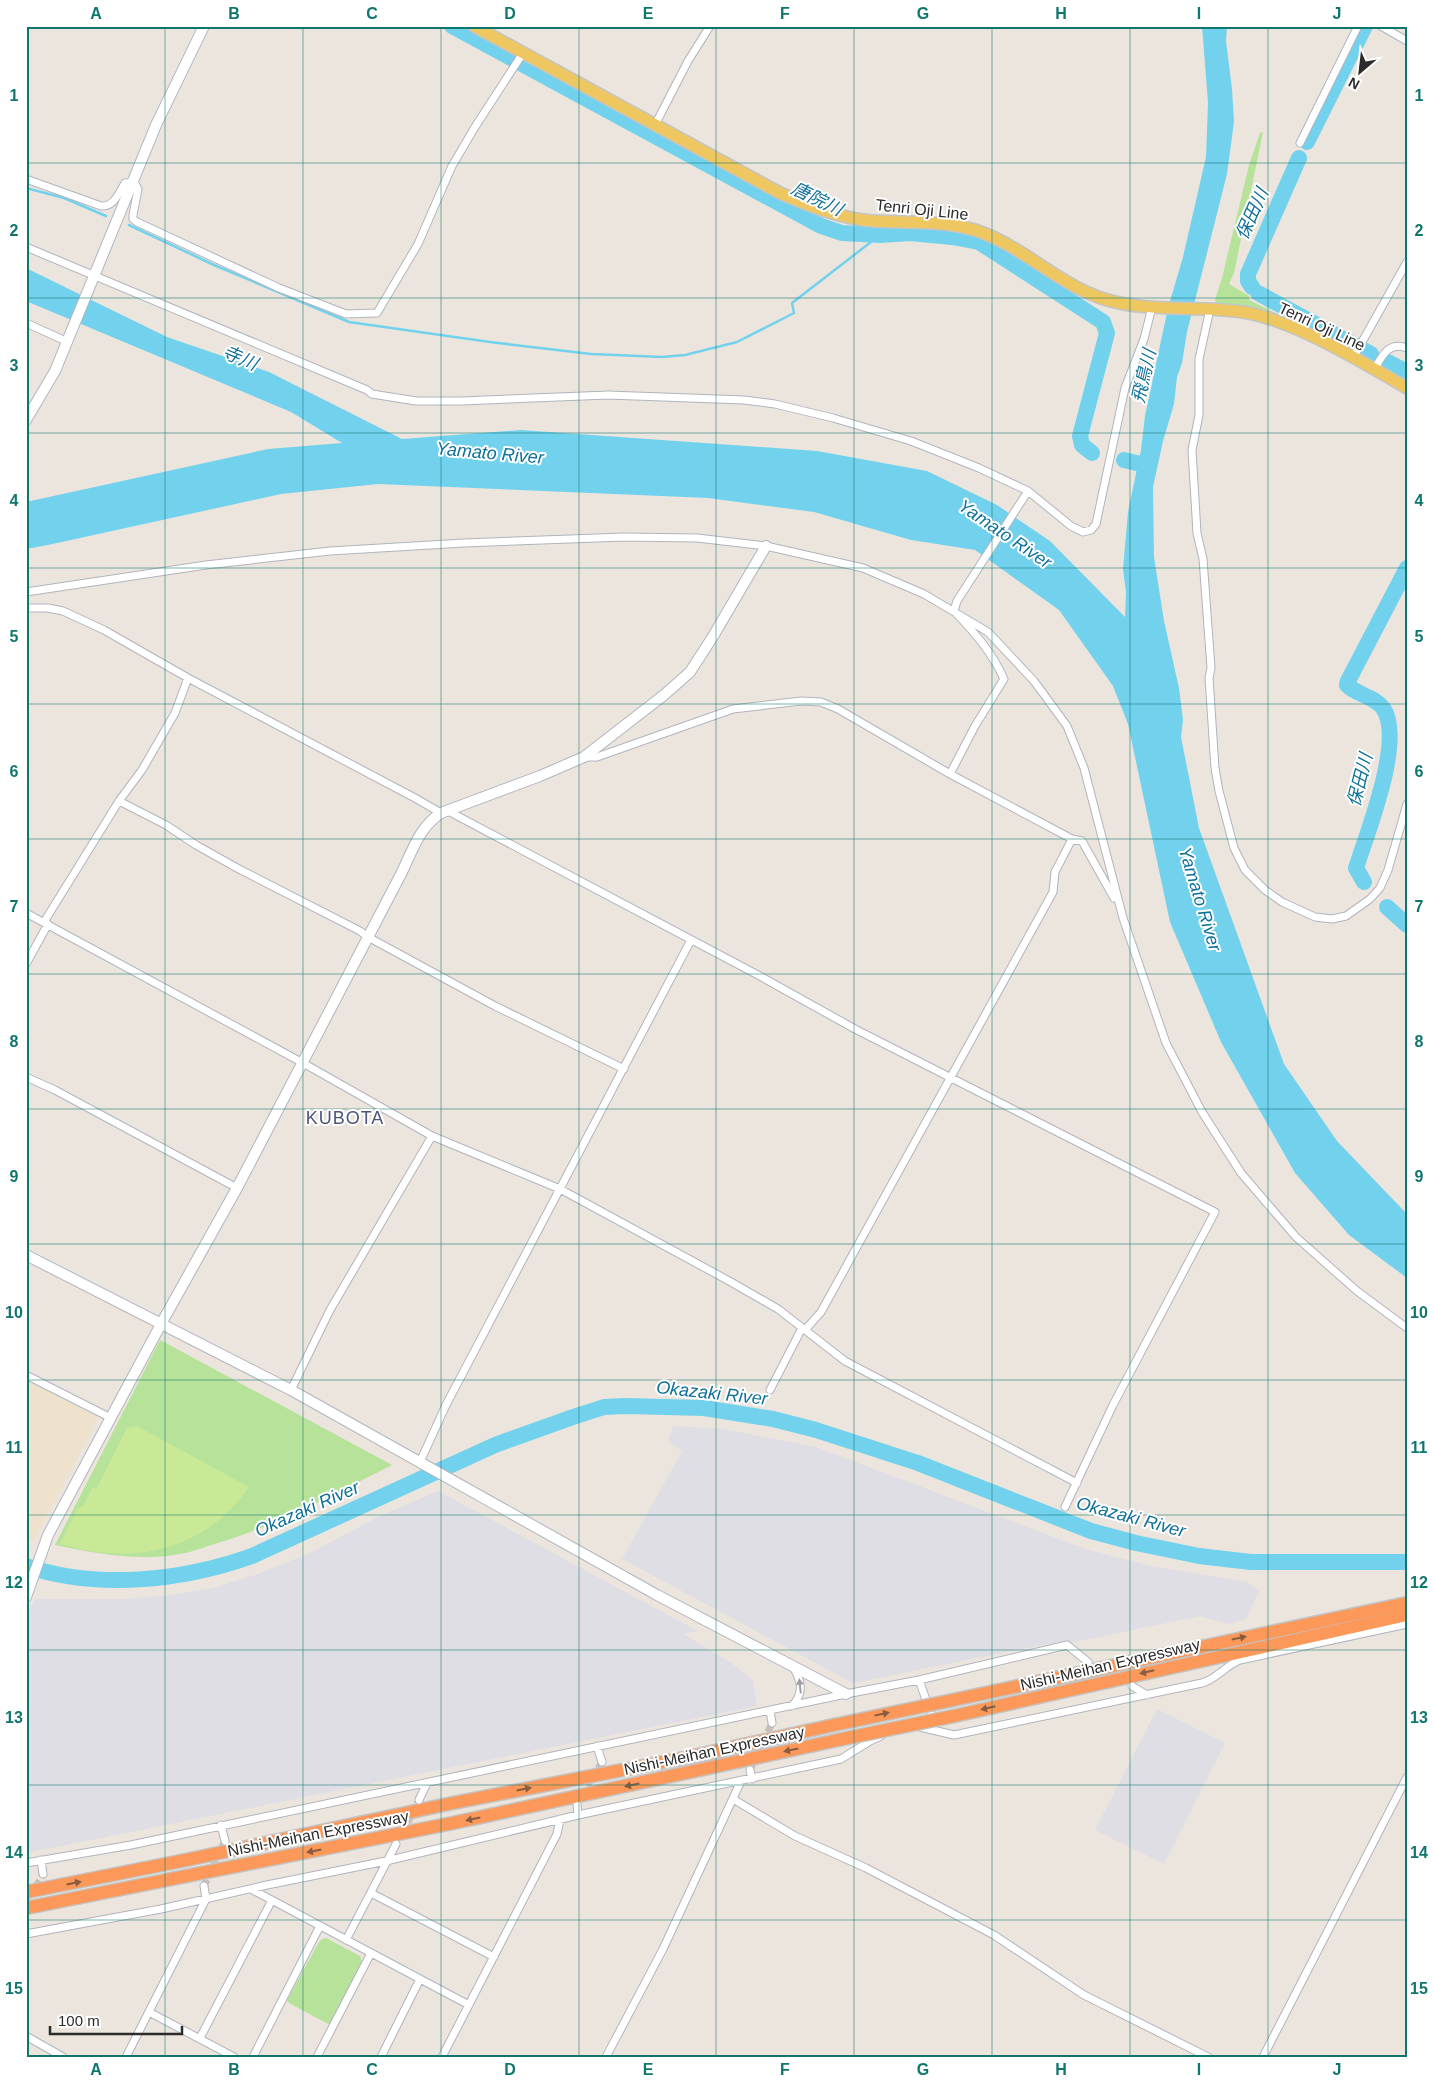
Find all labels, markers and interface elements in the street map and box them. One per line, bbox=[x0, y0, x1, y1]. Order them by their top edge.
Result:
text: A bbox=[90, 5, 102, 22]
text: B bbox=[228, 5, 240, 22]
text: C bbox=[366, 5, 378, 22]
text: D bbox=[504, 5, 516, 22]
text: E bbox=[643, 5, 654, 22]
text: F bbox=[780, 5, 790, 22]
text: G bbox=[917, 5, 929, 22]
text: H bbox=[1055, 5, 1067, 22]
text: I bbox=[1197, 5, 1201, 22]
text: J bbox=[1333, 5, 1341, 22]
north arrow bbox=[1336, 48, 1386, 98]
text: N bbox=[1346, 74, 1362, 93]
text: 1 bbox=[10, 87, 19, 104]
text: 1 bbox=[1415, 87, 1424, 104]
water label: 唐院川 bbox=[788, 178, 847, 221]
water label: 保田川 bbox=[1232, 183, 1273, 243]
street label: Tenri Oji Line bbox=[875, 196, 969, 223]
text: 2 bbox=[10, 222, 19, 239]
text: 2 bbox=[1415, 222, 1424, 239]
street label: Tenri Oji Line bbox=[1276, 299, 1368, 354]
water label: 寺川 bbox=[220, 342, 262, 375]
water label: 飛鳥川 bbox=[1128, 345, 1160, 405]
text: 3 bbox=[10, 357, 19, 374]
text: 3 bbox=[1415, 357, 1424, 374]
water label: Yamato River bbox=[435, 438, 546, 468]
text: 4 bbox=[10, 492, 19, 509]
text: 4 bbox=[1415, 492, 1424, 509]
water label: Yamato River bbox=[955, 496, 1056, 573]
text: 5 bbox=[10, 628, 19, 645]
text: 5 bbox=[1415, 628, 1424, 645]
water label: 保田川 bbox=[1344, 749, 1377, 809]
text: 6 bbox=[10, 763, 19, 780]
text: 6 bbox=[1415, 763, 1424, 780]
water label: Yamato River bbox=[1175, 845, 1226, 954]
text: 7 bbox=[10, 898, 19, 915]
text: 7 bbox=[1415, 898, 1424, 915]
text: 8 bbox=[10, 1033, 19, 1050]
text: 8 bbox=[1415, 1033, 1424, 1050]
district label: KUBOTA bbox=[306, 1108, 384, 1128]
text: 9 bbox=[10, 1168, 19, 1185]
text: 9 bbox=[1415, 1168, 1424, 1185]
text: 10 bbox=[5, 1304, 23, 1321]
text: 10 bbox=[1410, 1304, 1428, 1321]
water label: Okazaki River bbox=[655, 1377, 770, 1409]
text: 11 bbox=[6, 1439, 23, 1456]
text: 11 bbox=[1411, 1439, 1428, 1456]
water label: Okazaki River bbox=[252, 1477, 363, 1541]
water label: Okazaki River bbox=[1074, 1493, 1189, 1541]
text: 12 bbox=[5, 1574, 23, 1591]
text: 12 bbox=[1410, 1574, 1428, 1591]
one-way arrow bbox=[1231, 1634, 1247, 1642]
street label: Nishi-Meihan Expressway bbox=[1019, 1636, 1202, 1693]
one-way arrow bbox=[1139, 1668, 1154, 1676]
one-way arrow bbox=[795, 1678, 803, 1694]
one-way arrow bbox=[981, 1704, 996, 1712]
text: 13 bbox=[5, 1709, 23, 1726]
text: 13 bbox=[1410, 1709, 1428, 1726]
one-way arrow bbox=[874, 1710, 890, 1718]
street label: Nishi-Meihan Expressway bbox=[622, 1723, 806, 1778]
one-way arrow bbox=[782, 1747, 798, 1755]
one-way arrow bbox=[623, 1781, 639, 1789]
one-way arrow bbox=[517, 1785, 532, 1793]
street label: Nishi-Meihan Expressway bbox=[226, 1808, 410, 1859]
one-way arrow bbox=[464, 1815, 480, 1823]
text: 14 bbox=[5, 1844, 23, 1861]
text: 14 bbox=[1410, 1844, 1428, 1861]
one-way arrow bbox=[305, 1847, 321, 1855]
one-way arrow bbox=[66, 1878, 82, 1886]
text: 15 bbox=[5, 1980, 23, 1997]
text: 15 bbox=[1410, 1980, 1428, 1997]
scale bar bbox=[50, 2003, 182, 2035]
text: 100 m bbox=[58, 2012, 100, 2029]
text: A bbox=[90, 2061, 102, 2078]
text: B bbox=[228, 2061, 240, 2078]
text: C bbox=[366, 2061, 378, 2078]
text: D bbox=[504, 2061, 516, 2078]
text: E bbox=[643, 2061, 654, 2078]
text: F bbox=[780, 2061, 790, 2078]
text: G bbox=[917, 2061, 929, 2078]
text: H bbox=[1055, 2061, 1067, 2078]
text: I bbox=[1197, 2061, 1201, 2078]
text: J bbox=[1333, 2061, 1341, 2078]

